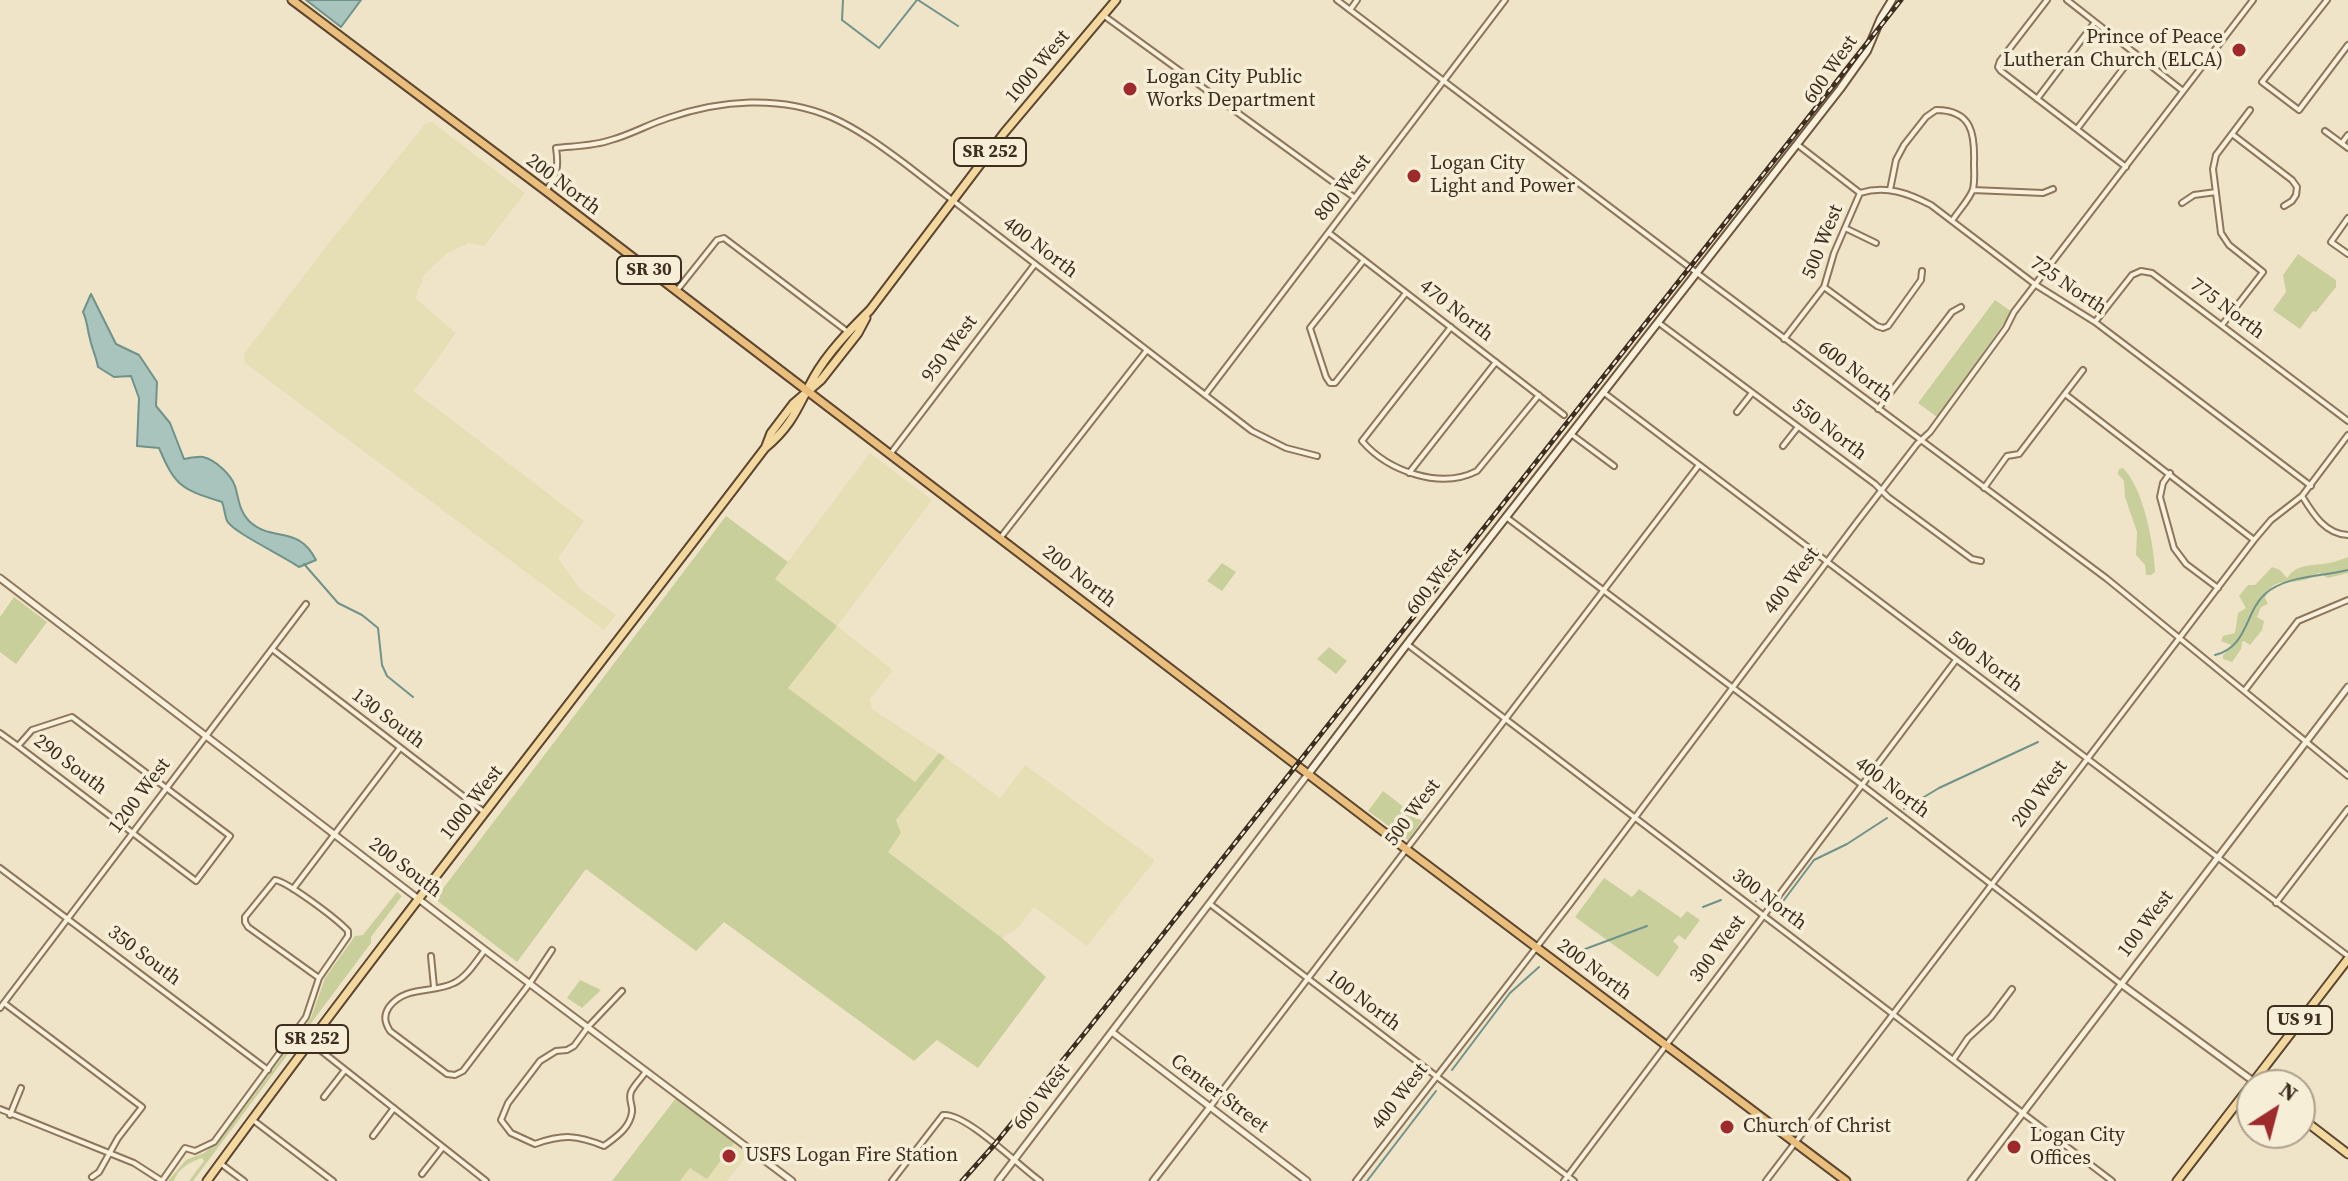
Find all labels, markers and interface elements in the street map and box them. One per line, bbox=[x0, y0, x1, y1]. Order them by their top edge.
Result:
street label: 1000 West bbox=[1001, 26, 1075, 108]
place label: Prince of Peace Lutheran Church (ELCA) bbox=[2003, 26, 2223, 73]
street label: 600 West bbox=[1799, 31, 1863, 109]
marker: Prince of Peace Lutheran Church (ELCA) bbox=[2230, 41, 2248, 59]
place label: Logan City Public Works Department bbox=[1146, 66, 1315, 113]
marker: Logan City Public Works Department bbox=[1121, 80, 1139, 98]
road number: SR 252 bbox=[954, 138, 1026, 166]
street label: 200 North bbox=[521, 149, 605, 221]
street label: 800 West bbox=[1310, 150, 1376, 226]
place label: Logan City Light and Power bbox=[1430, 152, 1575, 199]
marker: Logan City Light and Power bbox=[1405, 167, 1423, 185]
street label: 500 West bbox=[1797, 201, 1849, 283]
street label: 400 North bbox=[998, 212, 1082, 284]
street label: 725 North bbox=[2025, 252, 2111, 320]
road number: SR 30 bbox=[617, 256, 681, 284]
street label: 775 North bbox=[2185, 273, 2269, 345]
street label: 470 North bbox=[1414, 275, 1498, 347]
street label: 950 West bbox=[917, 311, 983, 387]
street label: 600 North bbox=[1813, 336, 1897, 408]
street label: 550 North bbox=[1787, 394, 1871, 466]
street label: 200 North bbox=[1037, 541, 1121, 613]
street label: 400 West bbox=[1759, 543, 1825, 619]
street label: 600 West bbox=[1402, 544, 1468, 620]
street label: 500 North bbox=[1943, 626, 2027, 698]
street label: 130 South bbox=[346, 684, 430, 754]
street label: 290 South bbox=[28, 730, 112, 800]
street label: 400 North bbox=[1850, 752, 1934, 824]
street label: 1200 West bbox=[104, 754, 176, 838]
street label: 200 West bbox=[2007, 756, 2073, 832]
street label: 1000 West bbox=[435, 761, 509, 845]
street label: 500 West bbox=[1380, 775, 1446, 851]
street label: 200 South bbox=[363, 833, 447, 903]
street label: 300 North bbox=[1727, 864, 1811, 936]
street label: 100 West bbox=[2113, 886, 2179, 962]
street label: 300 West bbox=[1685, 911, 1751, 987]
street label: 350 South bbox=[102, 921, 186, 991]
street label: 200 North bbox=[1552, 934, 1636, 1006]
street label: 100 North bbox=[1321, 965, 1405, 1037]
road number: US 91 bbox=[2268, 1006, 2332, 1034]
road number: SR 252 bbox=[276, 1025, 348, 1053]
street label: Center Street bbox=[1165, 1049, 1273, 1139]
street label: 600 West bbox=[1009, 1059, 1075, 1135]
street label: 400 West bbox=[1367, 1059, 1433, 1135]
north arrow bbox=[2236, 1069, 2316, 1149]
text: N bbox=[2274, 1074, 2304, 1108]
place label: Church of Christ bbox=[1743, 1115, 1891, 1139]
marker: Church of Christ bbox=[1718, 1118, 1736, 1136]
place label: Logan City Offices bbox=[2030, 1124, 2125, 1171]
marker: Logan City Offices bbox=[2005, 1138, 2023, 1156]
place label: USFS Logan Fire Station bbox=[745, 1144, 958, 1168]
marker: USFS Logan Fire Station bbox=[720, 1147, 738, 1165]

